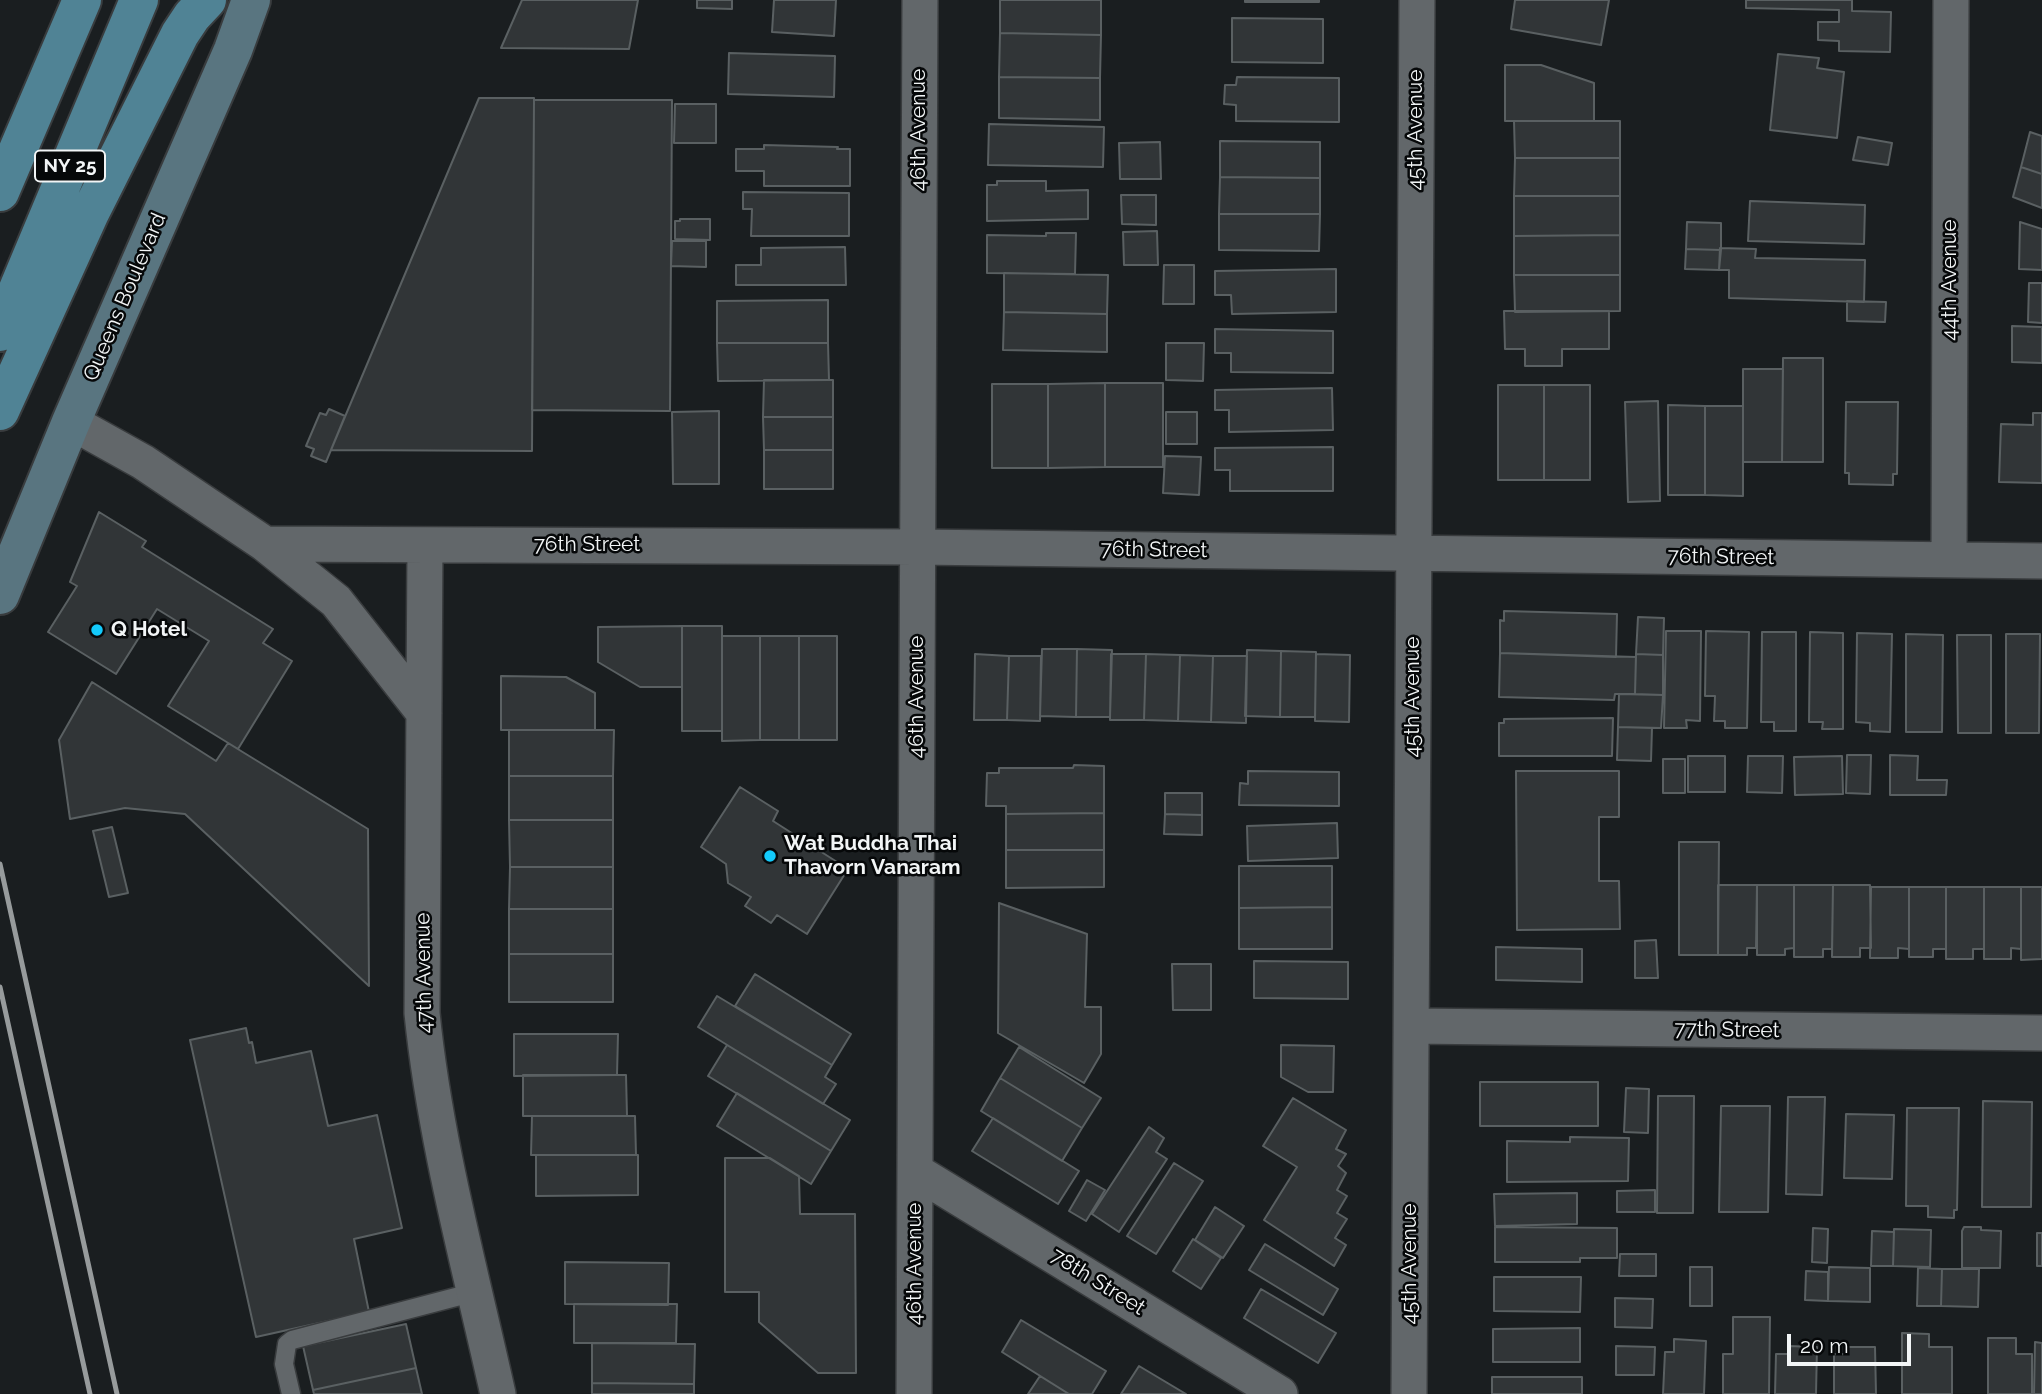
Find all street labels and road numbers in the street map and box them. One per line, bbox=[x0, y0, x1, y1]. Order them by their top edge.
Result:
street label: 46th Avenue bbox=[906, 69, 932, 191]
street label: 45th Avenue bbox=[1403, 69, 1429, 191]
road number: NY 25 bbox=[35, 150, 105, 182]
street label: Queens Boulevard bbox=[78, 209, 172, 385]
street label: 44th Avenue bbox=[1937, 219, 1963, 341]
street label: 76th Street bbox=[534, 532, 640, 558]
street label: 76th Street bbox=[1100, 536, 1208, 564]
street label: 76th Street bbox=[1667, 543, 1775, 571]
street label: 46th Avenue bbox=[904, 636, 930, 758]
street label: 45th Avenue bbox=[1400, 636, 1426, 758]
street label: 47th Avenue bbox=[410, 912, 438, 1034]
street label: 77th Street bbox=[1674, 1016, 1780, 1044]
street label: 46th Avenue bbox=[902, 1203, 928, 1325]
street label: 45th Avenue bbox=[1397, 1203, 1423, 1325]
street label: 78th Street bbox=[1046, 1243, 1150, 1321]

